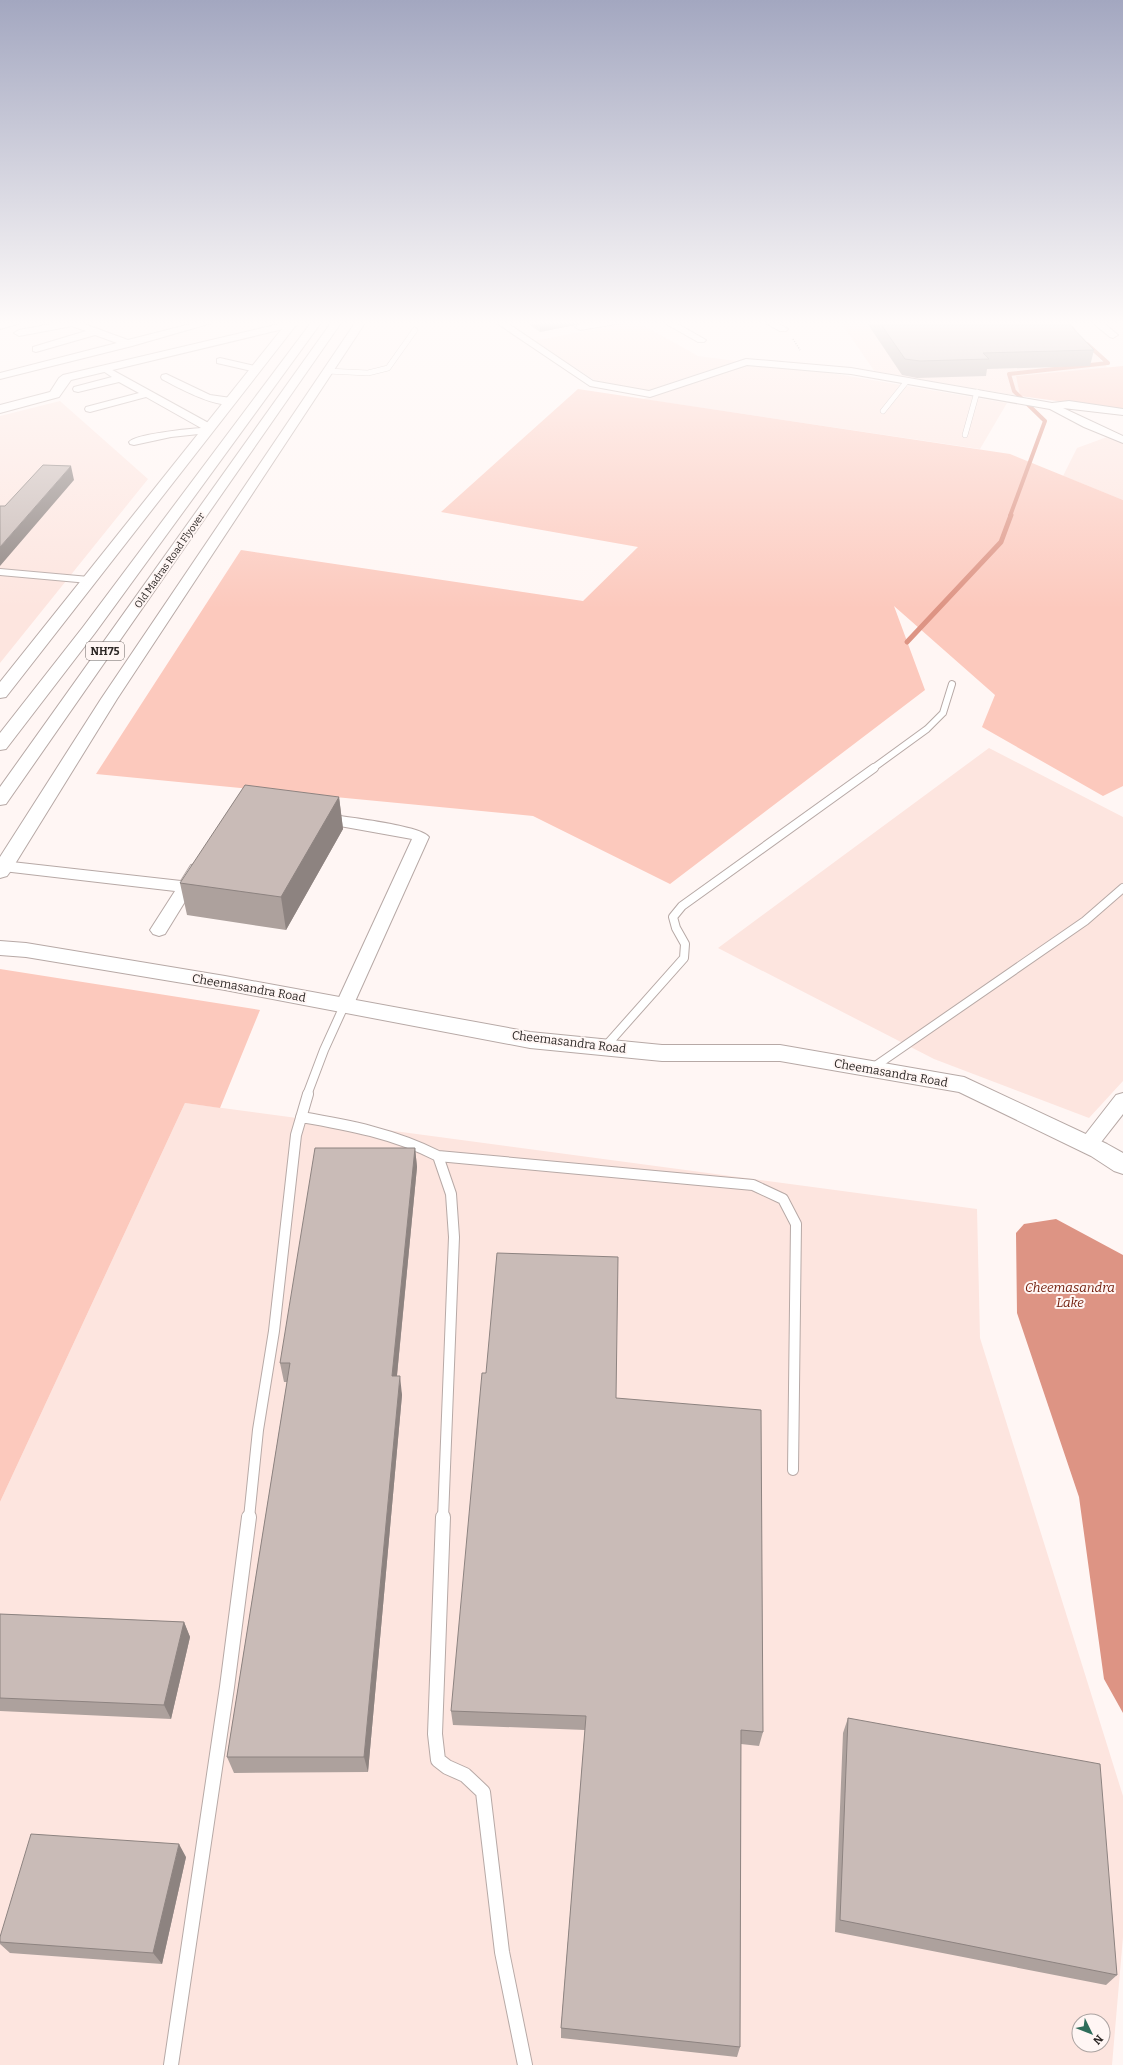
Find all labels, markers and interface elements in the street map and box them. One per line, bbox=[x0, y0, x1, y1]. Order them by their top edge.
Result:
street label: Old Madras Road Flyover bbox=[132, 510, 208, 611]
road number: NH75 bbox=[86, 642, 124, 660]
street label: Cheemasandra Road bbox=[191, 971, 307, 1005]
street label: Cheemasandra Road bbox=[511, 1028, 627, 1056]
street label: Cheemasandra Road bbox=[833, 1056, 949, 1090]
water label: Cheemasandra Lake bbox=[1025, 1280, 1115, 1310]
north arrow bbox=[1071, 2013, 1111, 2053]
text: N bbox=[1090, 2032, 1106, 2047]

